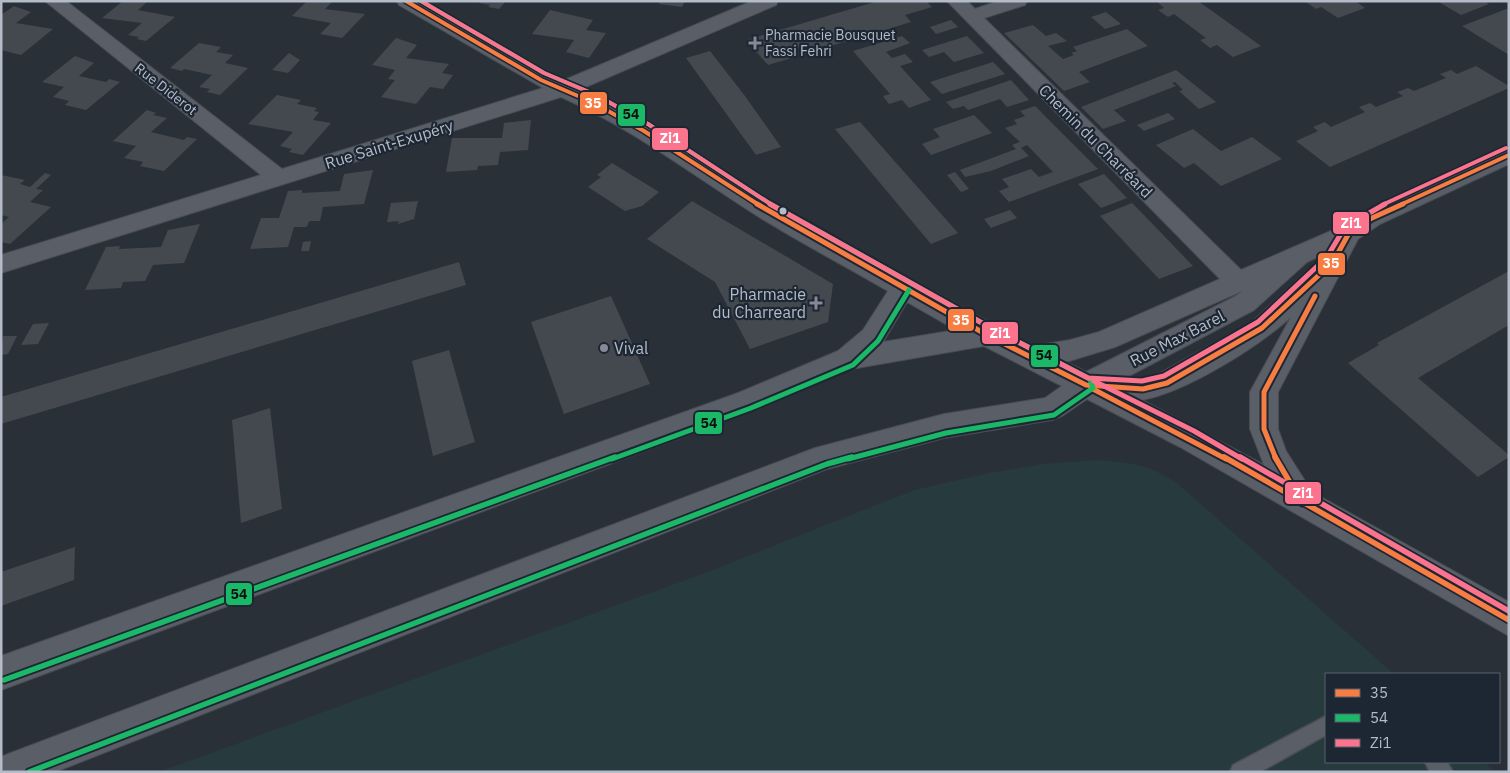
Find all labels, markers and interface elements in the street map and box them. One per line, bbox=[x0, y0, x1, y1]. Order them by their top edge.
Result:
place label: Pharmacie Bousquet Fassi Fehri bbox=[765, 26, 896, 60]
marker: Pharmacie Bousquet Fassi Fehri bbox=[749, 37, 761, 49]
street label: Rue Diderot bbox=[131, 59, 201, 119]
street label: Chemin du Charréard bbox=[1035, 80, 1157, 202]
line badge: 35 bbox=[579, 91, 608, 115]
text: 35 bbox=[585, 94, 601, 112]
line badge: 54 bbox=[617, 103, 646, 127]
text: 54 bbox=[623, 105, 639, 123]
street label: Rue Saint-Exupéry bbox=[322, 115, 456, 173]
line badge: Zi1 bbox=[651, 127, 689, 151]
text: Zi1 bbox=[660, 129, 681, 147]
unlabelled marker bbox=[778, 206, 788, 216]
line badge: Zi1 bbox=[1332, 211, 1370, 235]
text: Zi1 bbox=[1341, 214, 1362, 232]
line badge: 35 bbox=[1317, 252, 1346, 276]
text: 35 bbox=[1323, 254, 1339, 272]
place label: Pharmacie du Charreard bbox=[712, 284, 806, 322]
marker: Pharmacie du Charreard bbox=[810, 297, 822, 309]
street label: Rue Max Barel bbox=[1126, 306, 1228, 370]
line badge: 35 bbox=[947, 308, 975, 332]
text: 35 bbox=[953, 311, 969, 329]
line badge: Zi1 bbox=[981, 321, 1019, 345]
text: Zi1 bbox=[990, 324, 1011, 342]
place label: Vival bbox=[614, 338, 648, 358]
marker: Vival bbox=[598, 342, 610, 354]
line badge: 54 bbox=[1030, 344, 1059, 368]
text: 54 bbox=[1036, 346, 1052, 364]
line badge: 54 bbox=[694, 411, 723, 435]
text: 54 bbox=[701, 414, 717, 432]
line badge: Zi1 bbox=[1284, 481, 1322, 505]
text: Zi1 bbox=[1293, 484, 1314, 502]
line badge: 54 bbox=[225, 582, 253, 606]
text: 54 bbox=[231, 585, 247, 603]
legend bbox=[1325, 673, 1500, 763]
text: 35 bbox=[1370, 683, 1388, 702]
text: 54 bbox=[1370, 708, 1388, 727]
text: Zi1 bbox=[1370, 733, 1391, 752]

